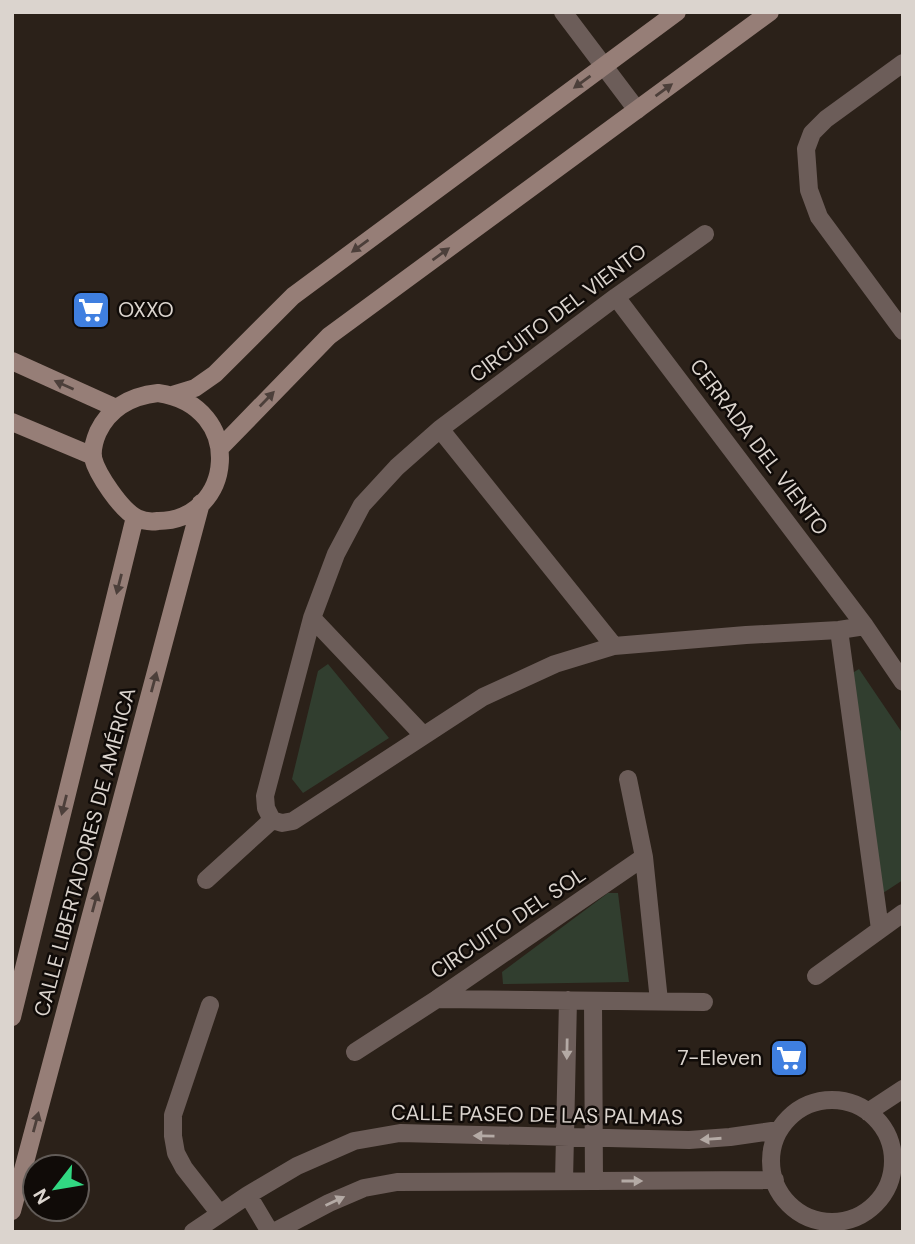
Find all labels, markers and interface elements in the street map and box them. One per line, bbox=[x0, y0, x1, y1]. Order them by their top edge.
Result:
one-way arrow bbox=[573, 75, 592, 89]
one-way arrow bbox=[655, 84, 673, 98]
street label: CIRCUITO DEL VIENTO bbox=[464, 237, 652, 389]
one-way arrow bbox=[351, 239, 369, 253]
one-way arrow bbox=[432, 247, 450, 261]
supermarket icon: OXXO bbox=[70, 289, 112, 331]
place label: OXXO bbox=[118, 296, 174, 324]
street label: CERRADA DEL VIENTO bbox=[683, 353, 835, 541]
one-way arrow bbox=[54, 379, 74, 391]
one-way arrow bbox=[259, 391, 275, 408]
one-way arrow bbox=[113, 573, 124, 595]
one-way arrow bbox=[149, 671, 159, 692]
street label: CALLE LIBERTADORES DE AMÉRICA bbox=[28, 684, 142, 1020]
one-way arrow bbox=[59, 794, 70, 816]
street label: CIRCUITO DEL SOL bbox=[425, 861, 591, 985]
one-way arrow bbox=[90, 891, 101, 913]
supermarket icon: 7-Eleven bbox=[768, 1037, 810, 1079]
one-way arrow bbox=[561, 1039, 573, 1061]
place label: 7-Eleven bbox=[678, 1044, 762, 1072]
street label: CALLE PASEO DE LAS PALMAS bbox=[391, 1098, 683, 1132]
one-way arrow bbox=[31, 1111, 42, 1133]
one-way arrow bbox=[473, 1130, 495, 1141]
one-way arrow bbox=[700, 1133, 722, 1144]
north arrow bbox=[21, 1153, 91, 1223]
one-way arrow bbox=[622, 1175, 644, 1187]
text: N bbox=[28, 1184, 56, 1209]
one-way arrow bbox=[325, 1195, 345, 1207]

